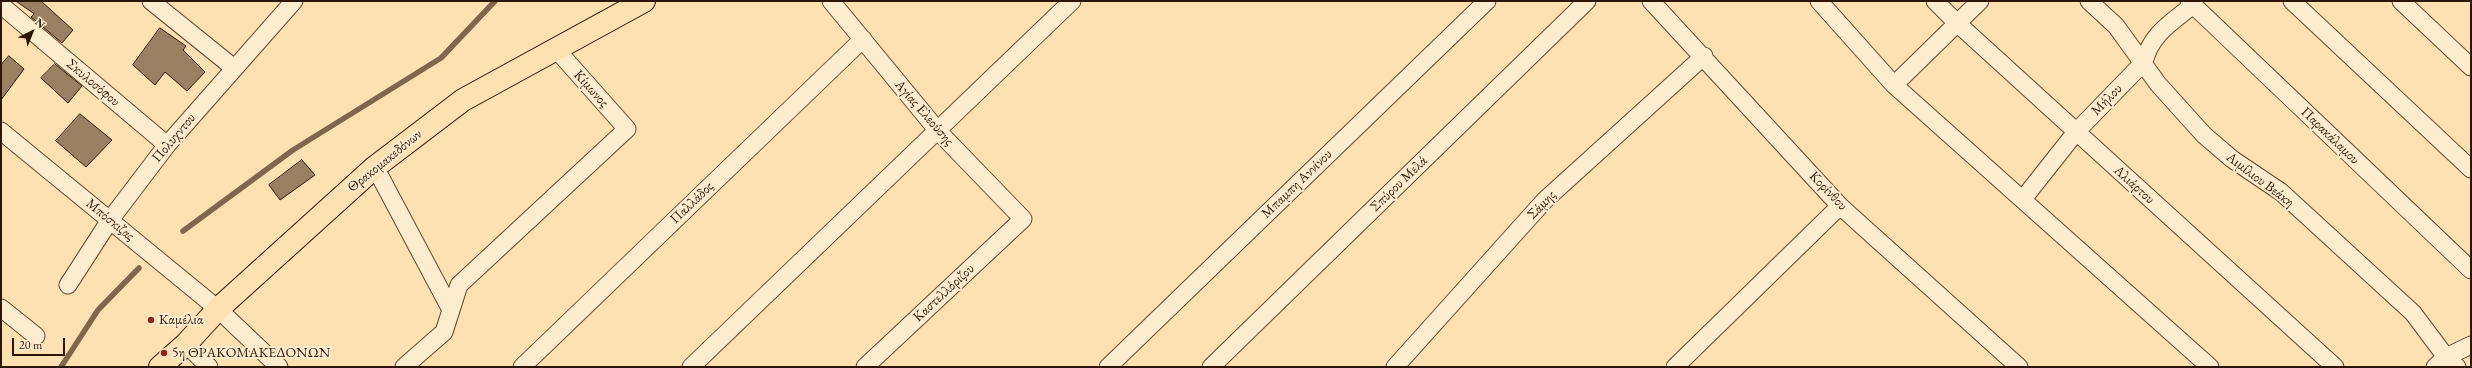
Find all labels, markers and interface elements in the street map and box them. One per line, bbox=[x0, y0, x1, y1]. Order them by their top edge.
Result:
north arrow bbox=[12, 12, 52, 52]
text: N bbox=[32, 15, 48, 31]
street label: Σκυλοσόφου bbox=[63, 56, 123, 110]
street label: Κίμωνος bbox=[570, 67, 612, 111]
street label: Αγίας Ελεούσης bbox=[891, 77, 957, 149]
street label: Μήλου bbox=[2088, 81, 2126, 119]
street label: Παρακάλαμου bbox=[2297, 104, 2363, 168]
street label: Πολυχντου bbox=[149, 110, 199, 166]
street label: Θρακομακεδόνων bbox=[344, 126, 426, 196]
street label: Μπαμπη Αννίνου bbox=[1258, 146, 1336, 222]
street label: Αιμίλιου Βεάκη bbox=[2223, 149, 2297, 211]
street label: Σπύρου Μελά bbox=[1367, 153, 1431, 215]
street label: Αλιάρτου bbox=[2110, 162, 2158, 208]
street label: Κορίνθου bbox=[1805, 168, 1851, 214]
street label: Παλλάδος bbox=[667, 178, 717, 228]
street label: Σάμης bbox=[1524, 187, 1560, 223]
street label: Μπόσκιζας bbox=[82, 195, 138, 245]
street label: Καστελλόριζου bbox=[910, 261, 978, 325]
place label: Καμέλια bbox=[159, 312, 203, 328]
marker: Καμέλια bbox=[146, 315, 156, 325]
scale bar bbox=[14, 330, 67, 356]
text: 20 m bbox=[19, 337, 42, 353]
place label: 5η ΘΡΑΚΟΜΑΚΕΔΟΝΩΝ bbox=[172, 345, 330, 361]
marker: 5η ΘΡΑΚΟΜΑΚΕΔΟΝΩΝ bbox=[159, 348, 169, 358]

